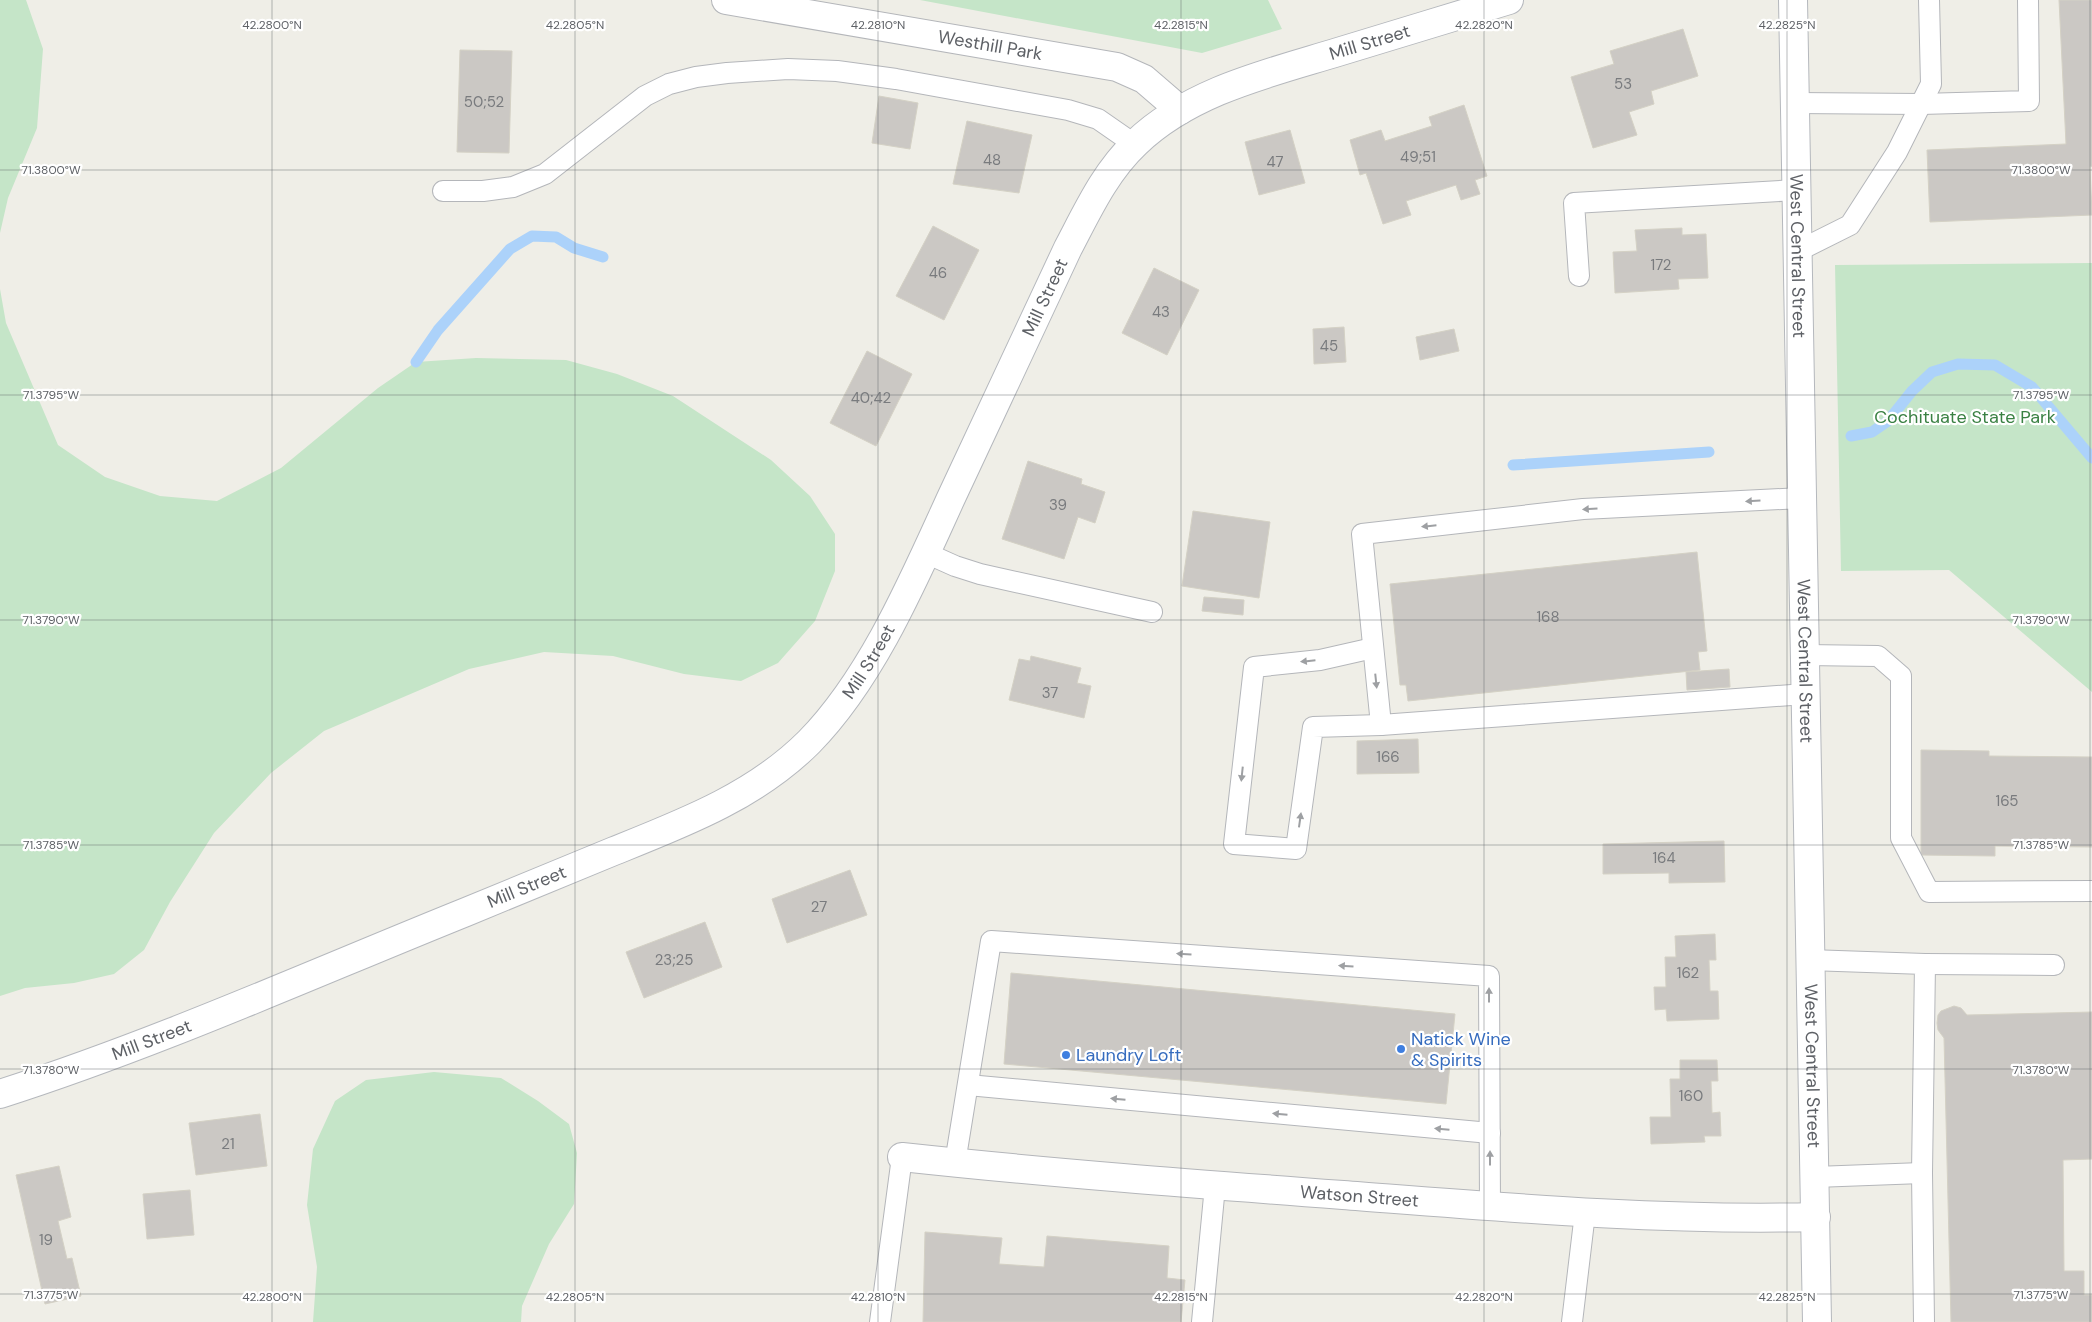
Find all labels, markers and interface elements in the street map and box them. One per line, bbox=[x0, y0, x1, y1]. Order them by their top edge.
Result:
text: 42.2800°N bbox=[242, 17, 302, 33]
text: 42.2805°N bbox=[546, 17, 604, 33]
text: 42.2810°N bbox=[851, 17, 905, 33]
text: 42.2815°N bbox=[1154, 17, 1208, 33]
text: 42.2820°N bbox=[1455, 17, 1513, 33]
text: 42.2825°N bbox=[1758, 17, 1816, 33]
street label: Mill Street bbox=[1326, 19, 1413, 66]
street label: Westhill Park bbox=[936, 25, 1044, 66]
house number: 53 bbox=[1614, 74, 1632, 94]
house number: 50;52 bbox=[464, 92, 504, 112]
house number: 49;51 bbox=[1400, 147, 1436, 167]
house number: 48 bbox=[983, 150, 1001, 170]
house number: 47 bbox=[1266, 152, 1284, 172]
text: 71.3800°W bbox=[21, 162, 81, 178]
text: 71.3800°W bbox=[2011, 162, 2071, 178]
street label: West Central Street bbox=[1784, 174, 1811, 338]
street label: Mill Street bbox=[1017, 254, 1074, 340]
house number: 172 bbox=[1651, 255, 1671, 275]
house number: 46 bbox=[929, 263, 947, 283]
house number: 43 bbox=[1152, 302, 1170, 322]
house number: 45 bbox=[1320, 336, 1338, 356]
text: 71.3795°W bbox=[23, 387, 79, 403]
text: 71.3795°W bbox=[2013, 387, 2069, 403]
house number: 40;42 bbox=[851, 388, 891, 408]
park label: Cochituate State Park bbox=[1874, 405, 2056, 429]
house number: 39 bbox=[1049, 495, 1067, 515]
one-way arrow bbox=[1745, 497, 1761, 505]
one-way arrow bbox=[1582, 505, 1598, 513]
one-way arrow bbox=[1421, 522, 1437, 530]
street label: West Central Street bbox=[1792, 579, 1818, 743]
house number: 168 bbox=[1536, 607, 1560, 627]
text: 71.3790°W bbox=[22, 612, 80, 628]
text: 71.3790°W bbox=[2012, 612, 2070, 628]
street label: Mill Street bbox=[837, 620, 901, 704]
one-way arrow bbox=[1300, 657, 1316, 665]
one-way arrow bbox=[1373, 673, 1381, 689]
house number: 37 bbox=[1042, 683, 1058, 703]
house number: 166 bbox=[1376, 747, 1400, 767]
one-way arrow bbox=[1238, 766, 1246, 782]
house number: 165 bbox=[1996, 791, 2018, 811]
one-way arrow bbox=[1296, 811, 1304, 827]
text: 71.3785°W bbox=[23, 837, 79, 853]
text: 71.3785°W bbox=[2013, 837, 2069, 853]
house number: 164 bbox=[1652, 848, 1676, 868]
street label: Mill Street bbox=[484, 860, 570, 914]
house number: 27 bbox=[811, 897, 827, 917]
house number: 23;25 bbox=[655, 950, 693, 970]
one-way arrow bbox=[1176, 950, 1192, 958]
one-way arrow bbox=[1338, 961, 1354, 969]
house number: 162 bbox=[1677, 963, 1699, 983]
street label: West Central Street bbox=[1799, 984, 1826, 1148]
one-way arrow bbox=[1485, 987, 1493, 1003]
street label: Mill Street bbox=[108, 1014, 195, 1066]
place label: Natick Wine & Spirits bbox=[1411, 1027, 1511, 1072]
place label: Laundry Loft bbox=[1076, 1043, 1182, 1067]
marker: Natick Wine & Spirits bbox=[1395, 1043, 1407, 1055]
marker: Laundry Loft bbox=[1060, 1049, 1072, 1061]
text: 71.3780°W bbox=[23, 1062, 80, 1078]
text: 71.3780°W bbox=[2013, 1062, 2070, 1078]
house number: 160 bbox=[1679, 1086, 1703, 1106]
one-way arrow bbox=[1110, 1095, 1126, 1103]
one-way arrow bbox=[1271, 1110, 1287, 1118]
one-way arrow bbox=[1433, 1125, 1449, 1133]
house number: 21 bbox=[221, 1134, 235, 1154]
one-way arrow bbox=[1486, 1150, 1494, 1166]
street label: Watson Street bbox=[1299, 1180, 1420, 1213]
house number: 19 bbox=[39, 1230, 53, 1250]
text: 71.3775°W bbox=[24, 1287, 79, 1303]
text: 71.3775°W bbox=[2014, 1287, 2069, 1303]
text: 42.2800°N bbox=[242, 1289, 302, 1305]
text: 42.2805°N bbox=[546, 1289, 604, 1305]
text: 42.2810°N bbox=[851, 1289, 905, 1305]
text: 42.2815°N bbox=[1154, 1289, 1208, 1305]
text: 42.2820°N bbox=[1455, 1289, 1513, 1305]
text: 42.2825°N bbox=[1758, 1289, 1816, 1305]

